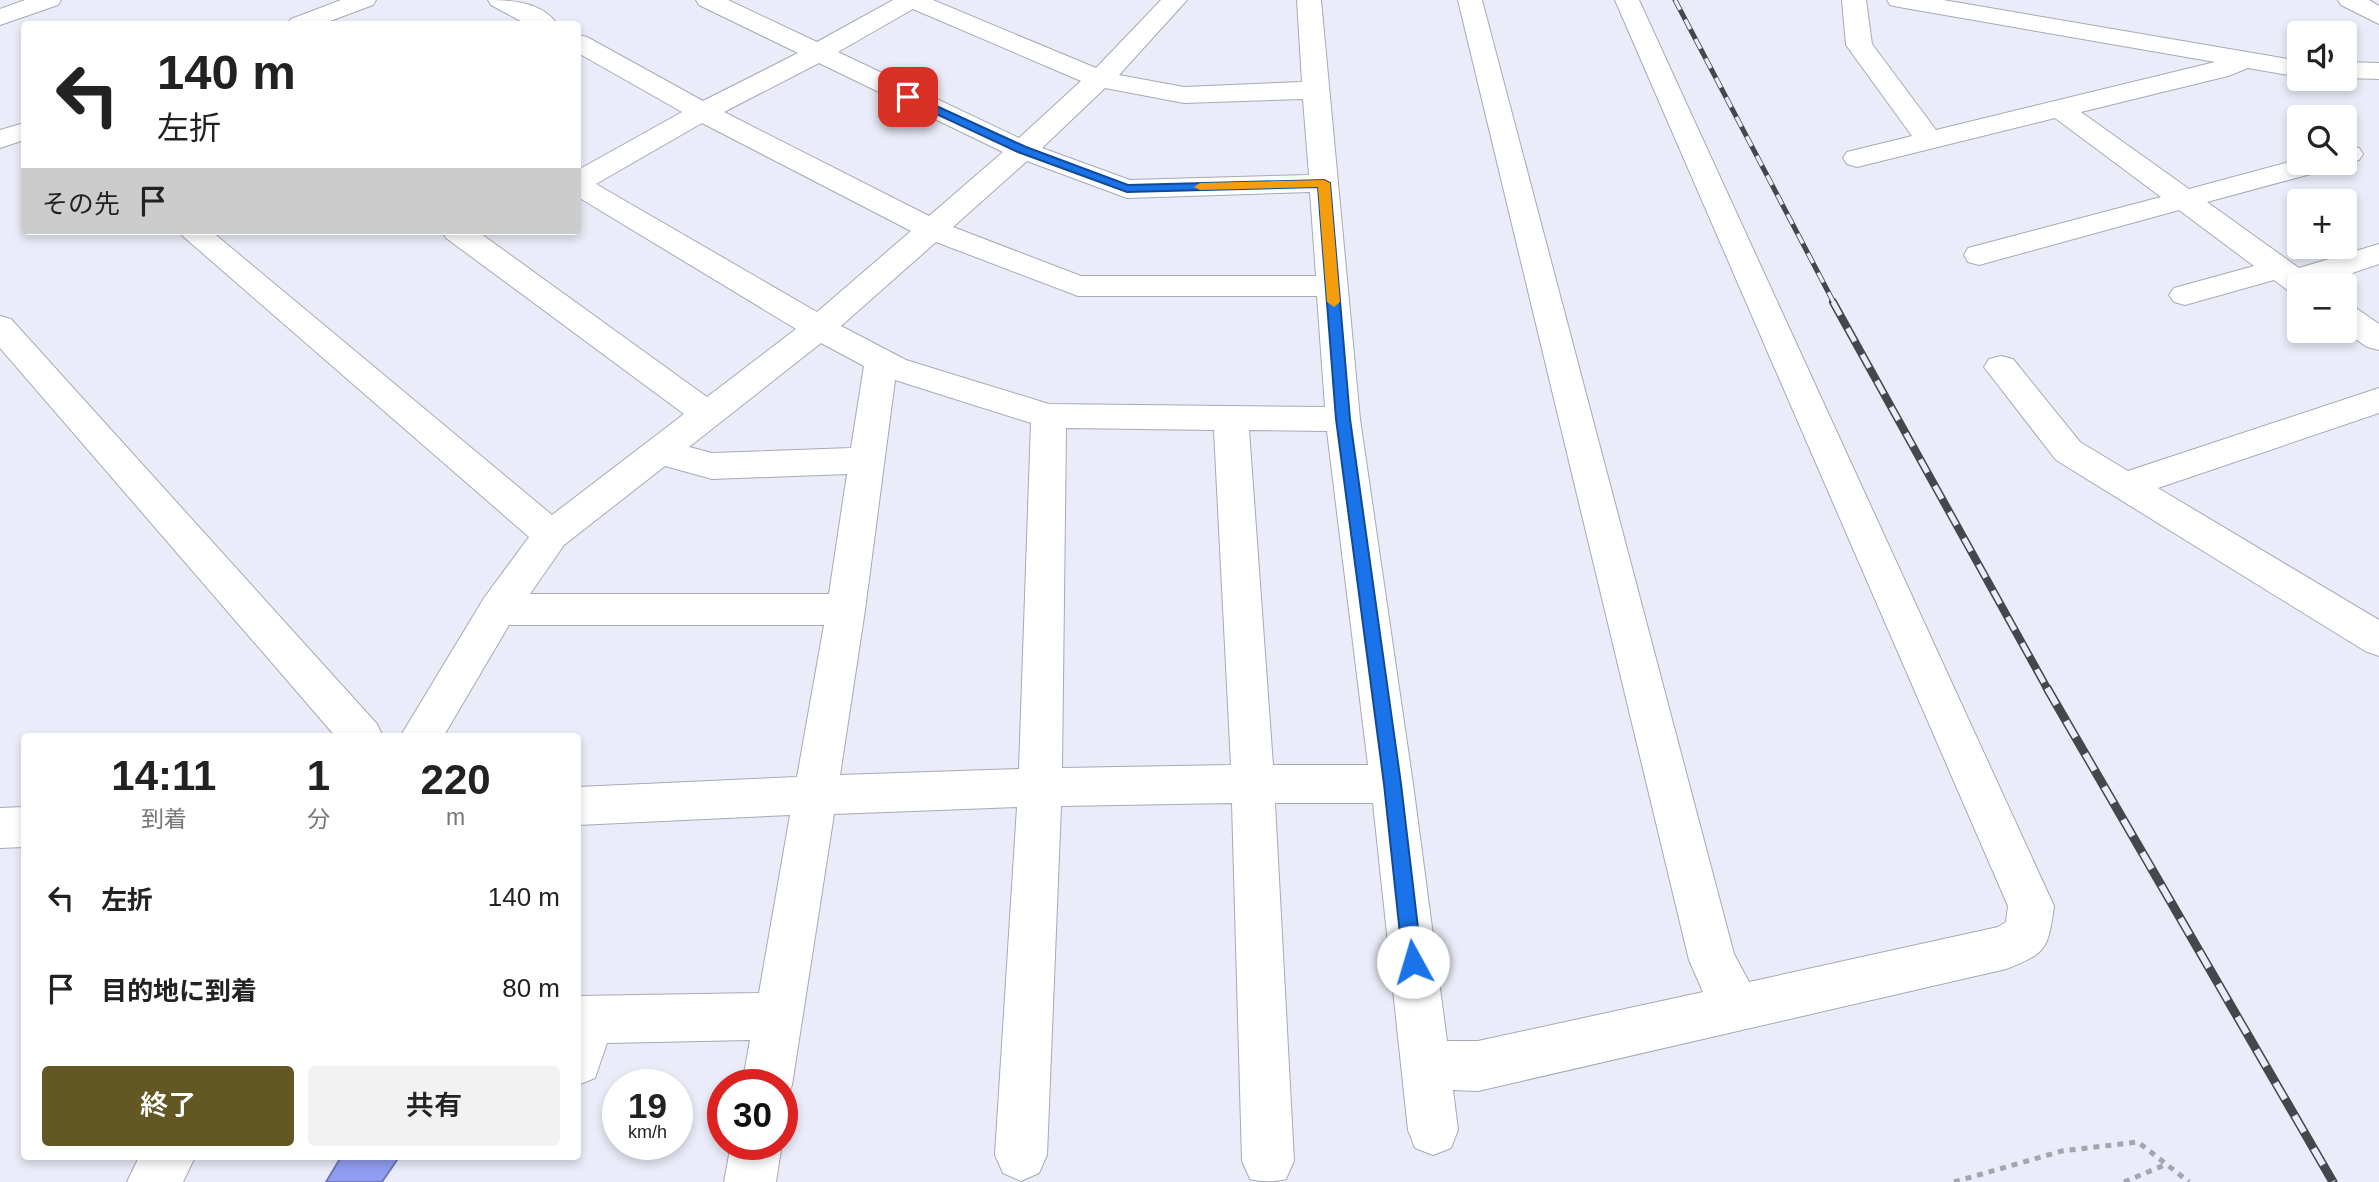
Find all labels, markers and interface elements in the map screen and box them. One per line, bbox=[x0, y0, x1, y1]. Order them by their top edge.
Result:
map controls bbox=[2287, 21, 2357, 343]
button: sound bbox=[2287, 21, 2357, 91]
text: 140 m bbox=[157, 45, 296, 99]
icon: left bbox=[42, 49, 133, 140]
pin bbox=[878, 67, 938, 127]
icon: arrive bbox=[889, 78, 927, 116]
button: search bbox=[2287, 105, 2357, 175]
text: 左折 bbox=[157, 110, 221, 146]
icon: arrive bbox=[134, 182, 172, 220]
text: その先 bbox=[42, 189, 120, 219]
button: + bbox=[2287, 189, 2357, 259]
button: − bbox=[2287, 273, 2357, 343]
text: 14:11 bbox=[111, 752, 216, 799]
text: 1 bbox=[307, 752, 330, 799]
text: 220 bbox=[421, 756, 491, 803]
text: m bbox=[446, 804, 465, 830]
text: 到着 bbox=[141, 806, 187, 832]
text: 分 bbox=[307, 806, 330, 832]
icon: left bbox=[42, 879, 80, 917]
text: 140 m bbox=[488, 882, 560, 912]
text: 左折 bbox=[101, 885, 153, 915]
position arrow bbox=[1376, 925, 1450, 999]
icon: arrive bbox=[42, 970, 80, 1008]
text: 80 m bbox=[502, 973, 560, 1003]
text: 目的地に到着 bbox=[101, 976, 257, 1006]
button: 終了 bbox=[42, 1066, 294, 1146]
button: 共有 bbox=[308, 1066, 560, 1146]
speed limit sign: 30 bbox=[707, 1069, 798, 1160]
text: 19 bbox=[628, 1086, 667, 1125]
text: km/h bbox=[628, 1122, 667, 1142]

